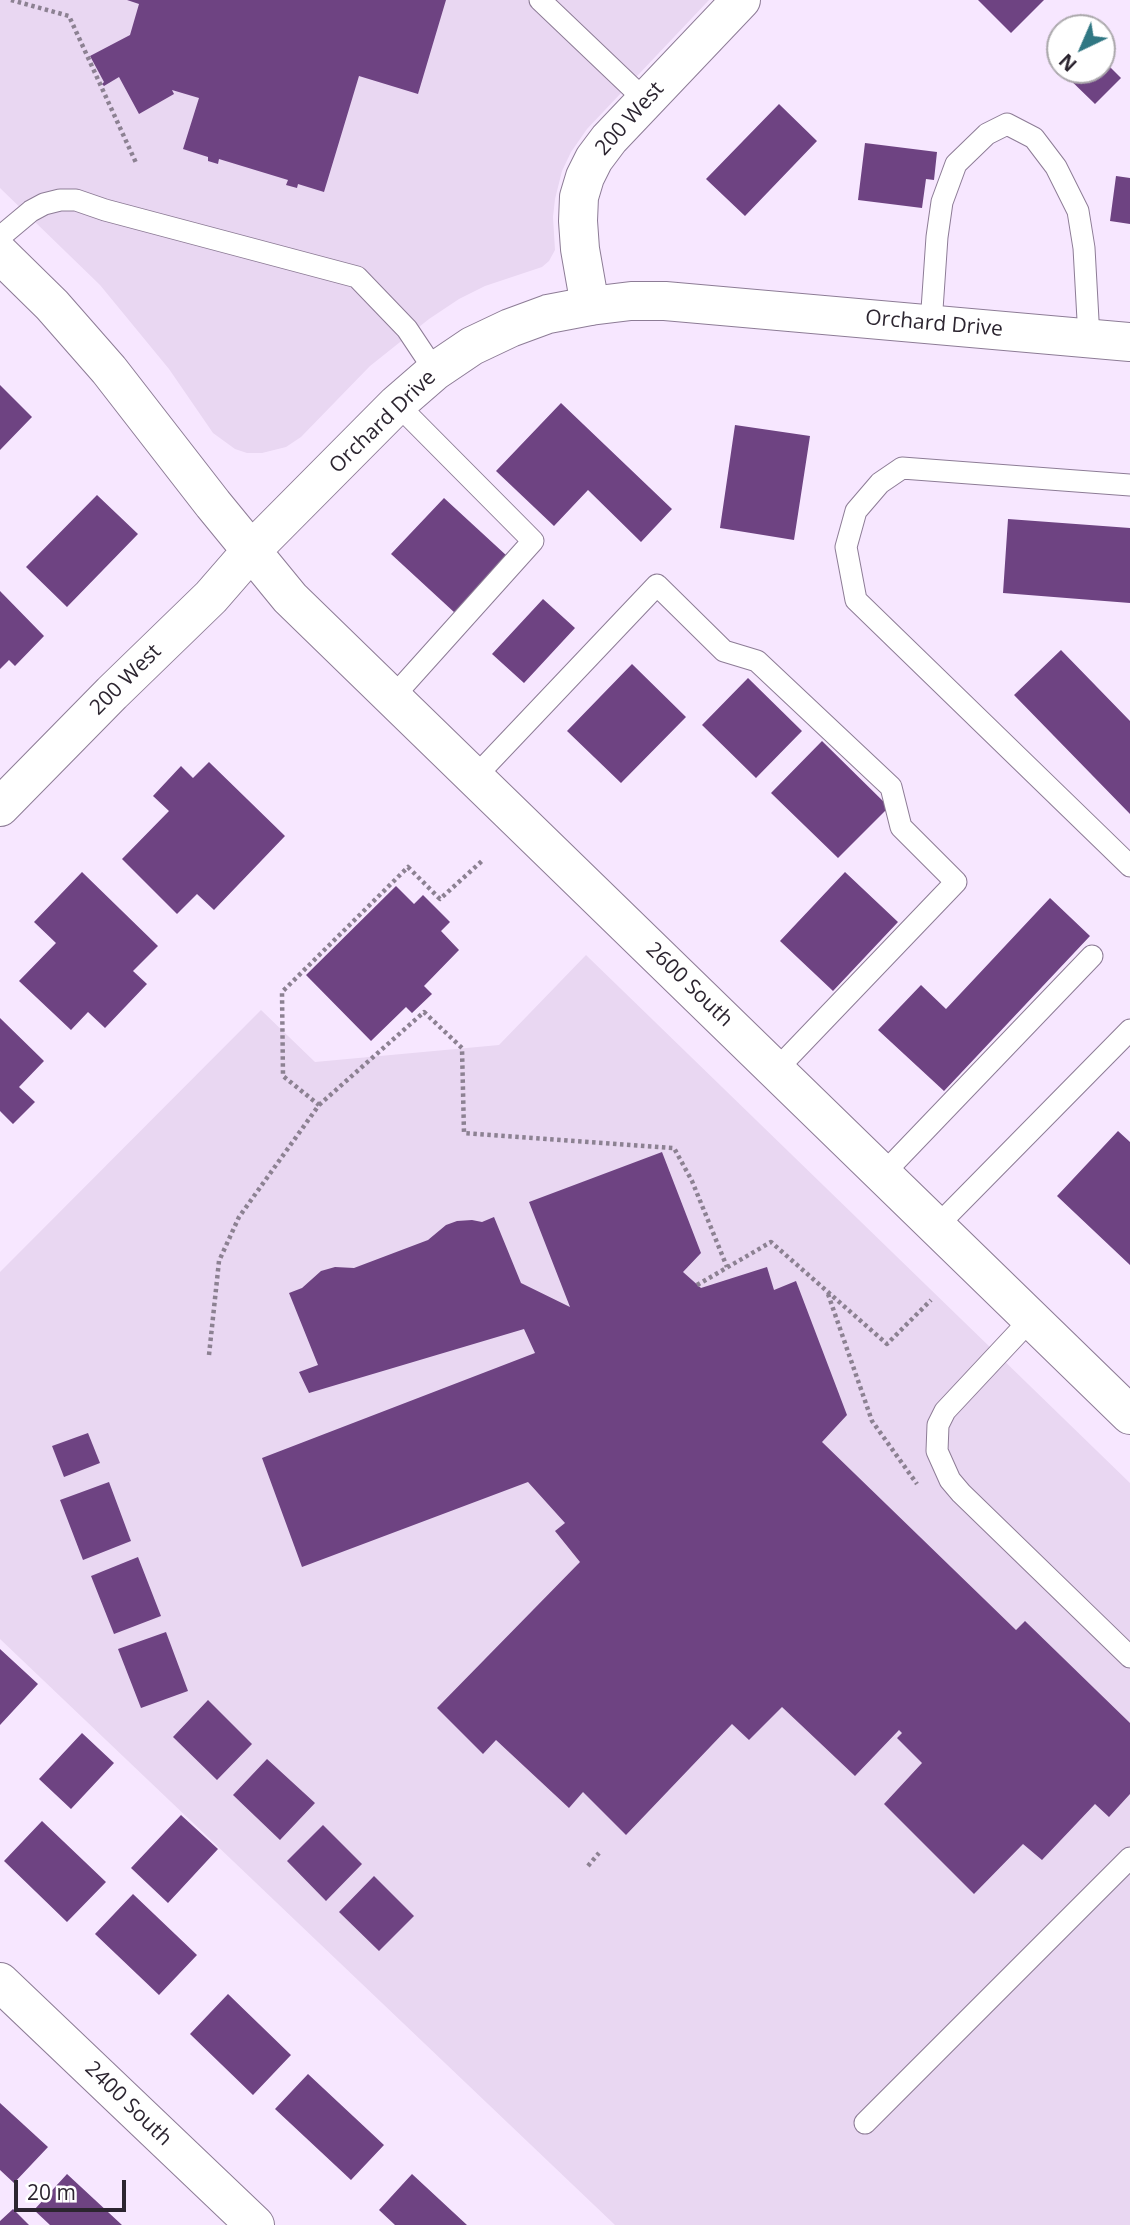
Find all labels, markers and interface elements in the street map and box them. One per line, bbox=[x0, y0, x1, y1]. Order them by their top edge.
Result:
north arrow bbox=[1046, 14, 1116, 84]
text: N bbox=[1053, 48, 1082, 77]
street label: 200 West bbox=[590, 77, 670, 161]
street label: Orchard Drive bbox=[864, 305, 1004, 343]
street label: Orchard Drive bbox=[325, 365, 441, 479]
street label: 200 West bbox=[85, 639, 167, 721]
street label: 2600 South bbox=[640, 937, 738, 1033]
street label: 2400 South bbox=[79, 2056, 177, 2152]
scale bar bbox=[18, 2166, 130, 2210]
text: 20 m bbox=[27, 2178, 76, 2206]

